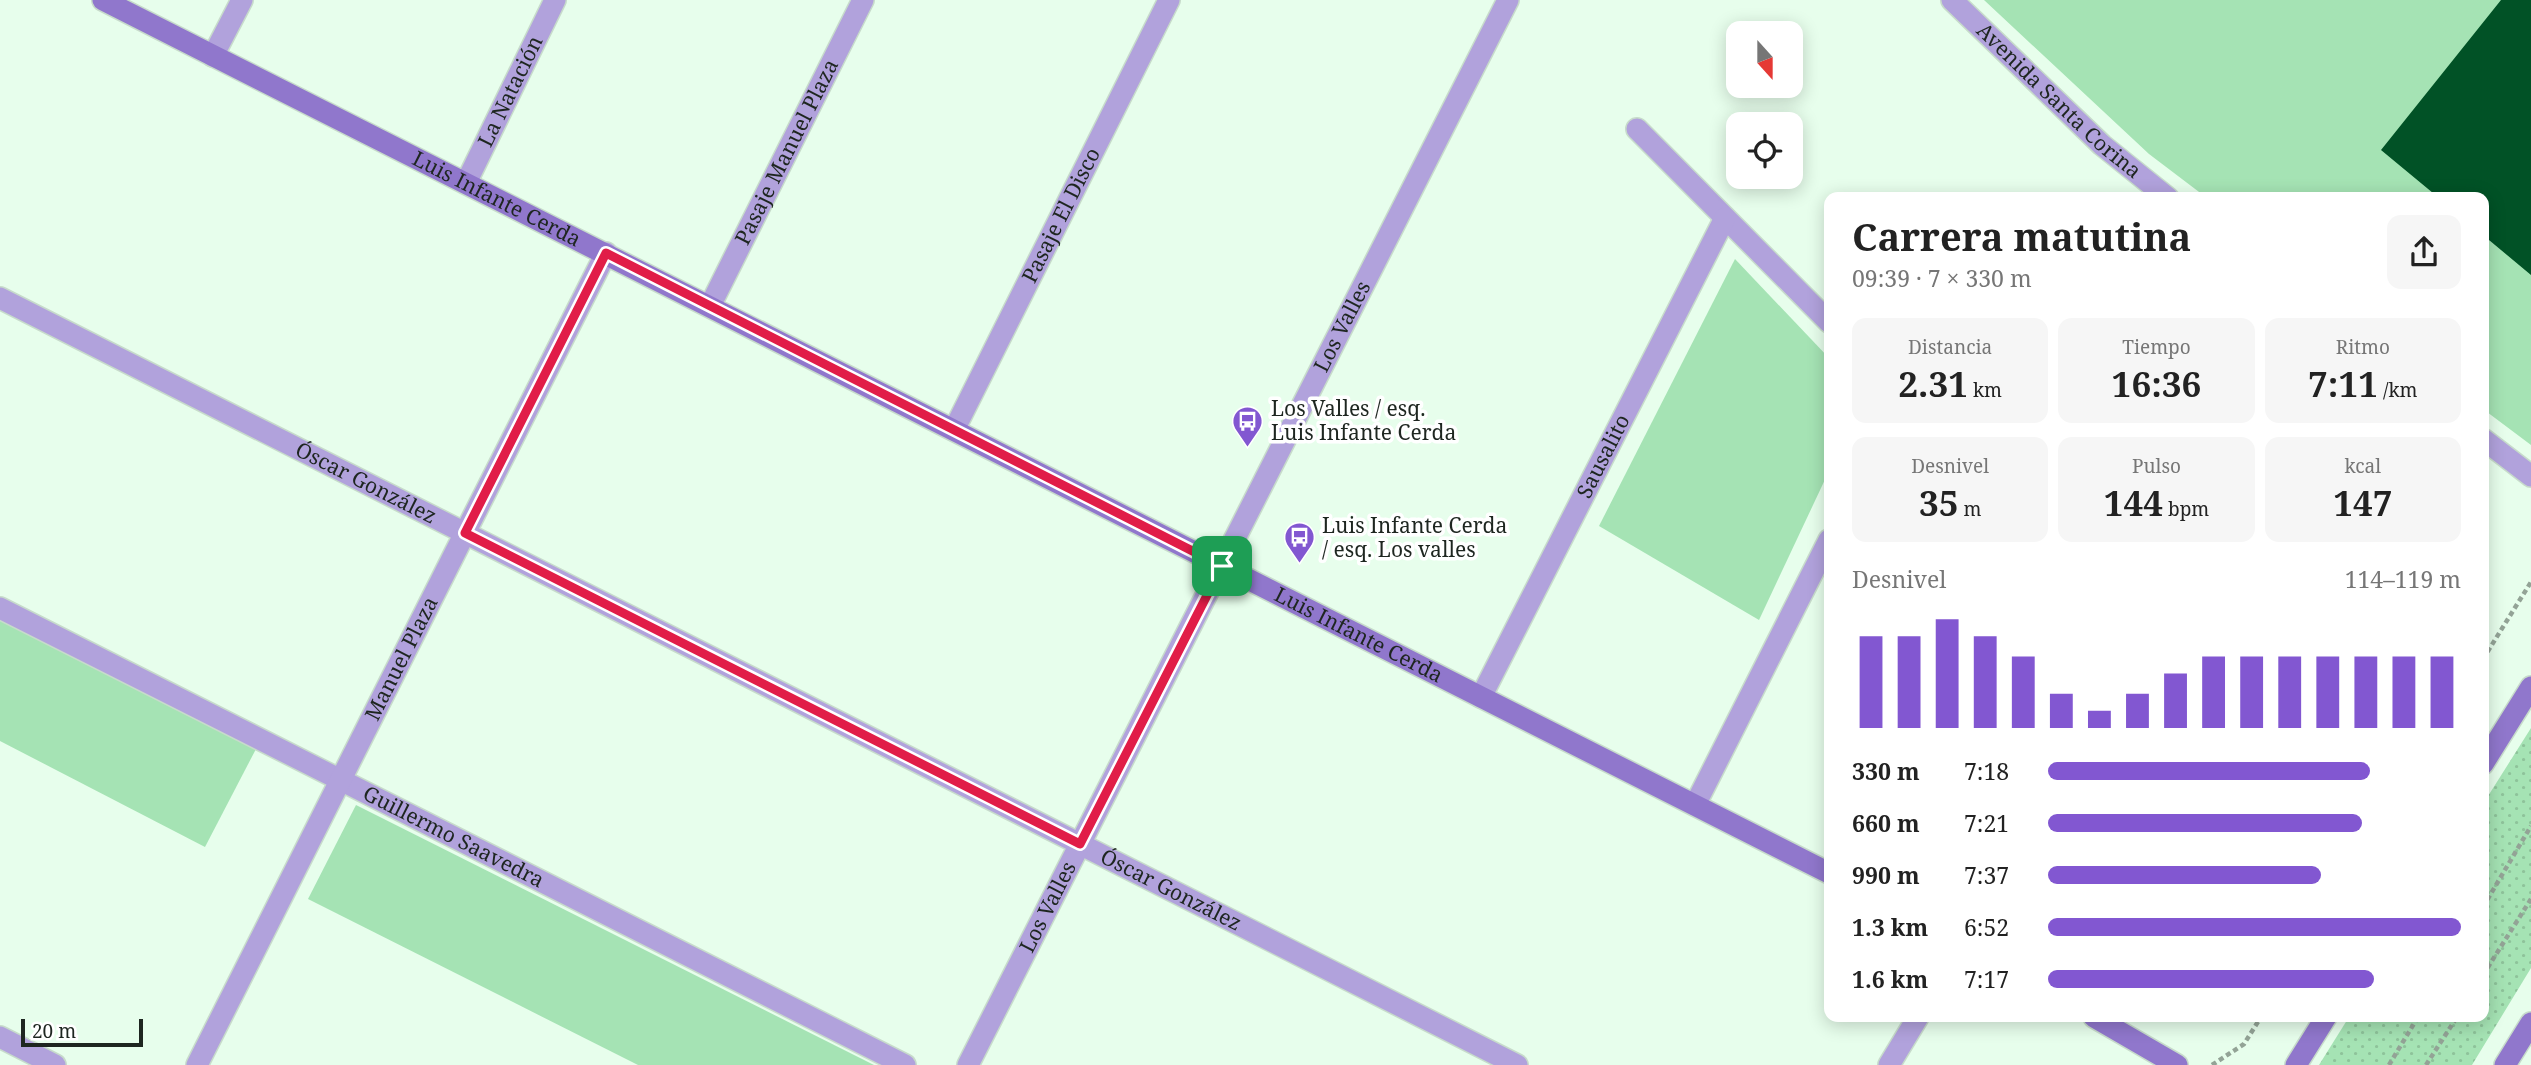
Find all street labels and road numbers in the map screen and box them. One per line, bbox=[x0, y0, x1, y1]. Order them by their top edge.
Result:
street label: Avenida Santa Corina bbox=[1971, 16, 2148, 184]
street label: La Natación bbox=[471, 31, 549, 151]
street label: Pasaje Manuel Plaza bbox=[728, 54, 844, 249]
street label: Pasaje El Disco bbox=[1015, 142, 1106, 287]
street label: Luis Infante Cerda bbox=[408, 144, 586, 252]
street label: Los Valles bbox=[1307, 276, 1376, 376]
street label: Sausalito bbox=[1570, 409, 1636, 503]
street label: Óscar González bbox=[291, 435, 442, 529]
street label: Luis Infante Cerda bbox=[1270, 580, 1448, 688]
street label: Manuel Plaza bbox=[358, 591, 444, 725]
street label: Guillermo Saavedra bbox=[359, 779, 549, 894]
street label: Óscar González bbox=[1096, 842, 1246, 936]
street label: Los Valles bbox=[1012, 856, 1082, 957]

